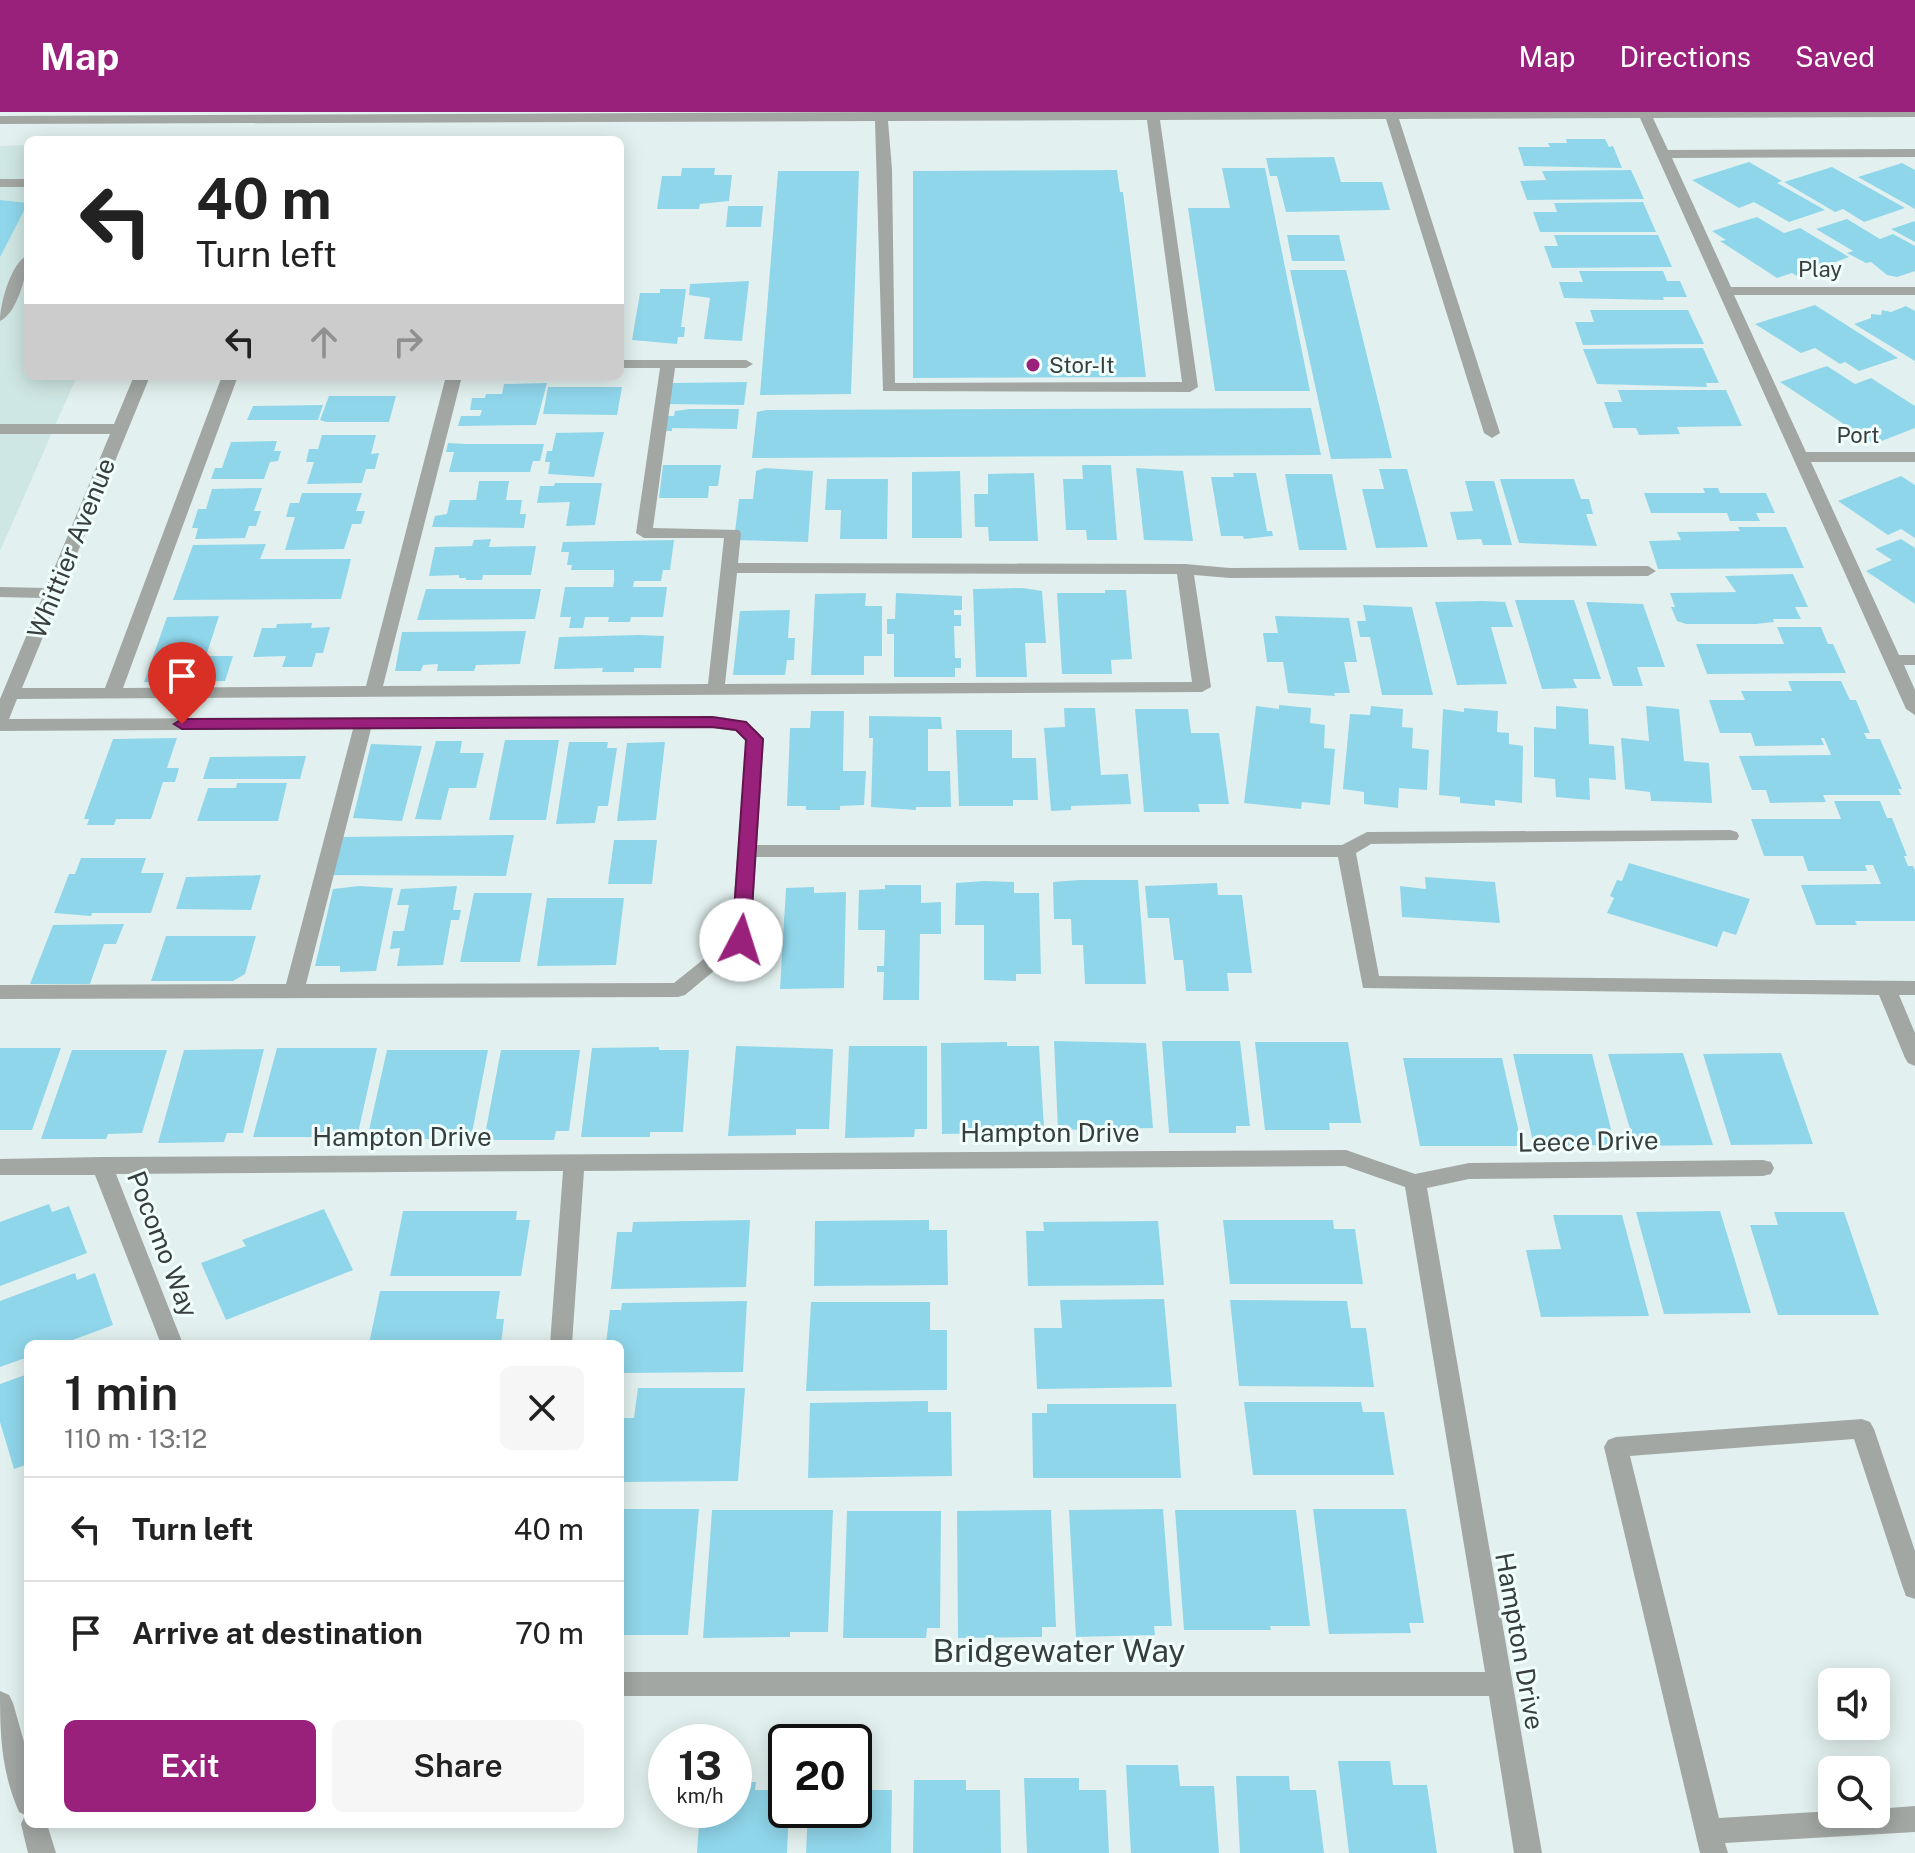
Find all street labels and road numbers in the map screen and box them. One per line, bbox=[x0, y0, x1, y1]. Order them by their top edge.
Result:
street label: Play bbox=[1798, 256, 1842, 282]
street label: Port bbox=[1836, 422, 1880, 448]
street label: Whittier Avenue bbox=[21, 453, 121, 643]
street label: Hampton Drive bbox=[960, 1117, 1140, 1148]
street label: Hampton Drive bbox=[312, 1121, 492, 1152]
street label: Leece Drive bbox=[1517, 1124, 1659, 1158]
street label: Pocomo Way bbox=[121, 1167, 205, 1322]
street label: Hampton Drive bbox=[1489, 1550, 1551, 1732]
street label: Bridgewater Way bbox=[933, 1632, 1185, 1669]

